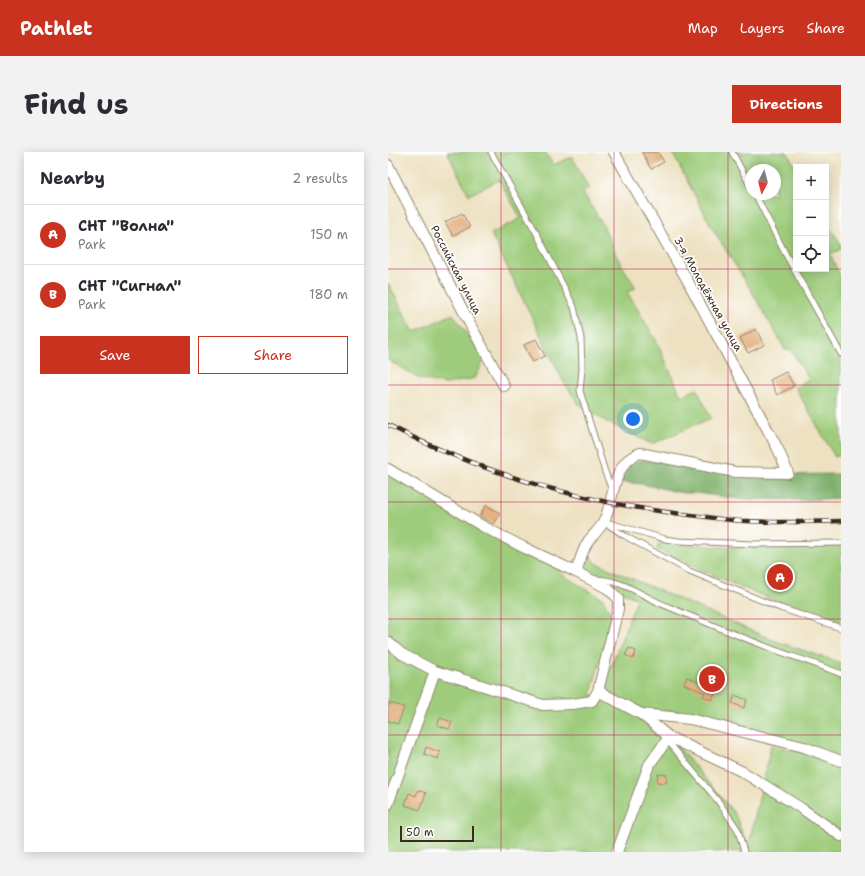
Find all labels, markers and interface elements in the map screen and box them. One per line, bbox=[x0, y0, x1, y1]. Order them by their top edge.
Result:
text: Pathlet bbox=[20, 16, 92, 41]
text: Map bbox=[688, 19, 718, 37]
text: Layers bbox=[740, 19, 784, 37]
text: Share bbox=[806, 19, 845, 37]
text: Find us bbox=[24, 85, 129, 123]
button: Directions bbox=[732, 85, 841, 123]
north arrow bbox=[745, 164, 781, 200]
map controls bbox=[793, 164, 829, 272]
button: + bbox=[793, 164, 829, 200]
text: Nearby bbox=[40, 167, 105, 189]
text: 2 results bbox=[292, 170, 348, 187]
button: − bbox=[793, 200, 829, 236]
text: СНТ "Волна" bbox=[78, 216, 174, 236]
street label: Российская улица bbox=[427, 223, 485, 317]
text: A bbox=[48, 226, 58, 243]
text: 150 m bbox=[310, 226, 348, 243]
street label: 3-я Молодёжная улица bbox=[670, 234, 746, 354]
text: Park bbox=[78, 236, 106, 253]
button: locate bbox=[793, 236, 829, 272]
text: СНТ "Сигнал" bbox=[78, 276, 181, 296]
text: B bbox=[49, 286, 57, 303]
text: 180 m bbox=[309, 286, 348, 303]
text: Park bbox=[78, 296, 106, 313]
button: Save bbox=[40, 336, 190, 374]
button: Share bbox=[198, 336, 348, 374]
your location bbox=[623, 409, 643, 429]
pin: A bbox=[767, 562, 793, 592]
pin: B bbox=[699, 664, 725, 694]
scale bar bbox=[400, 824, 474, 843]
text: 50 m bbox=[406, 825, 434, 840]

